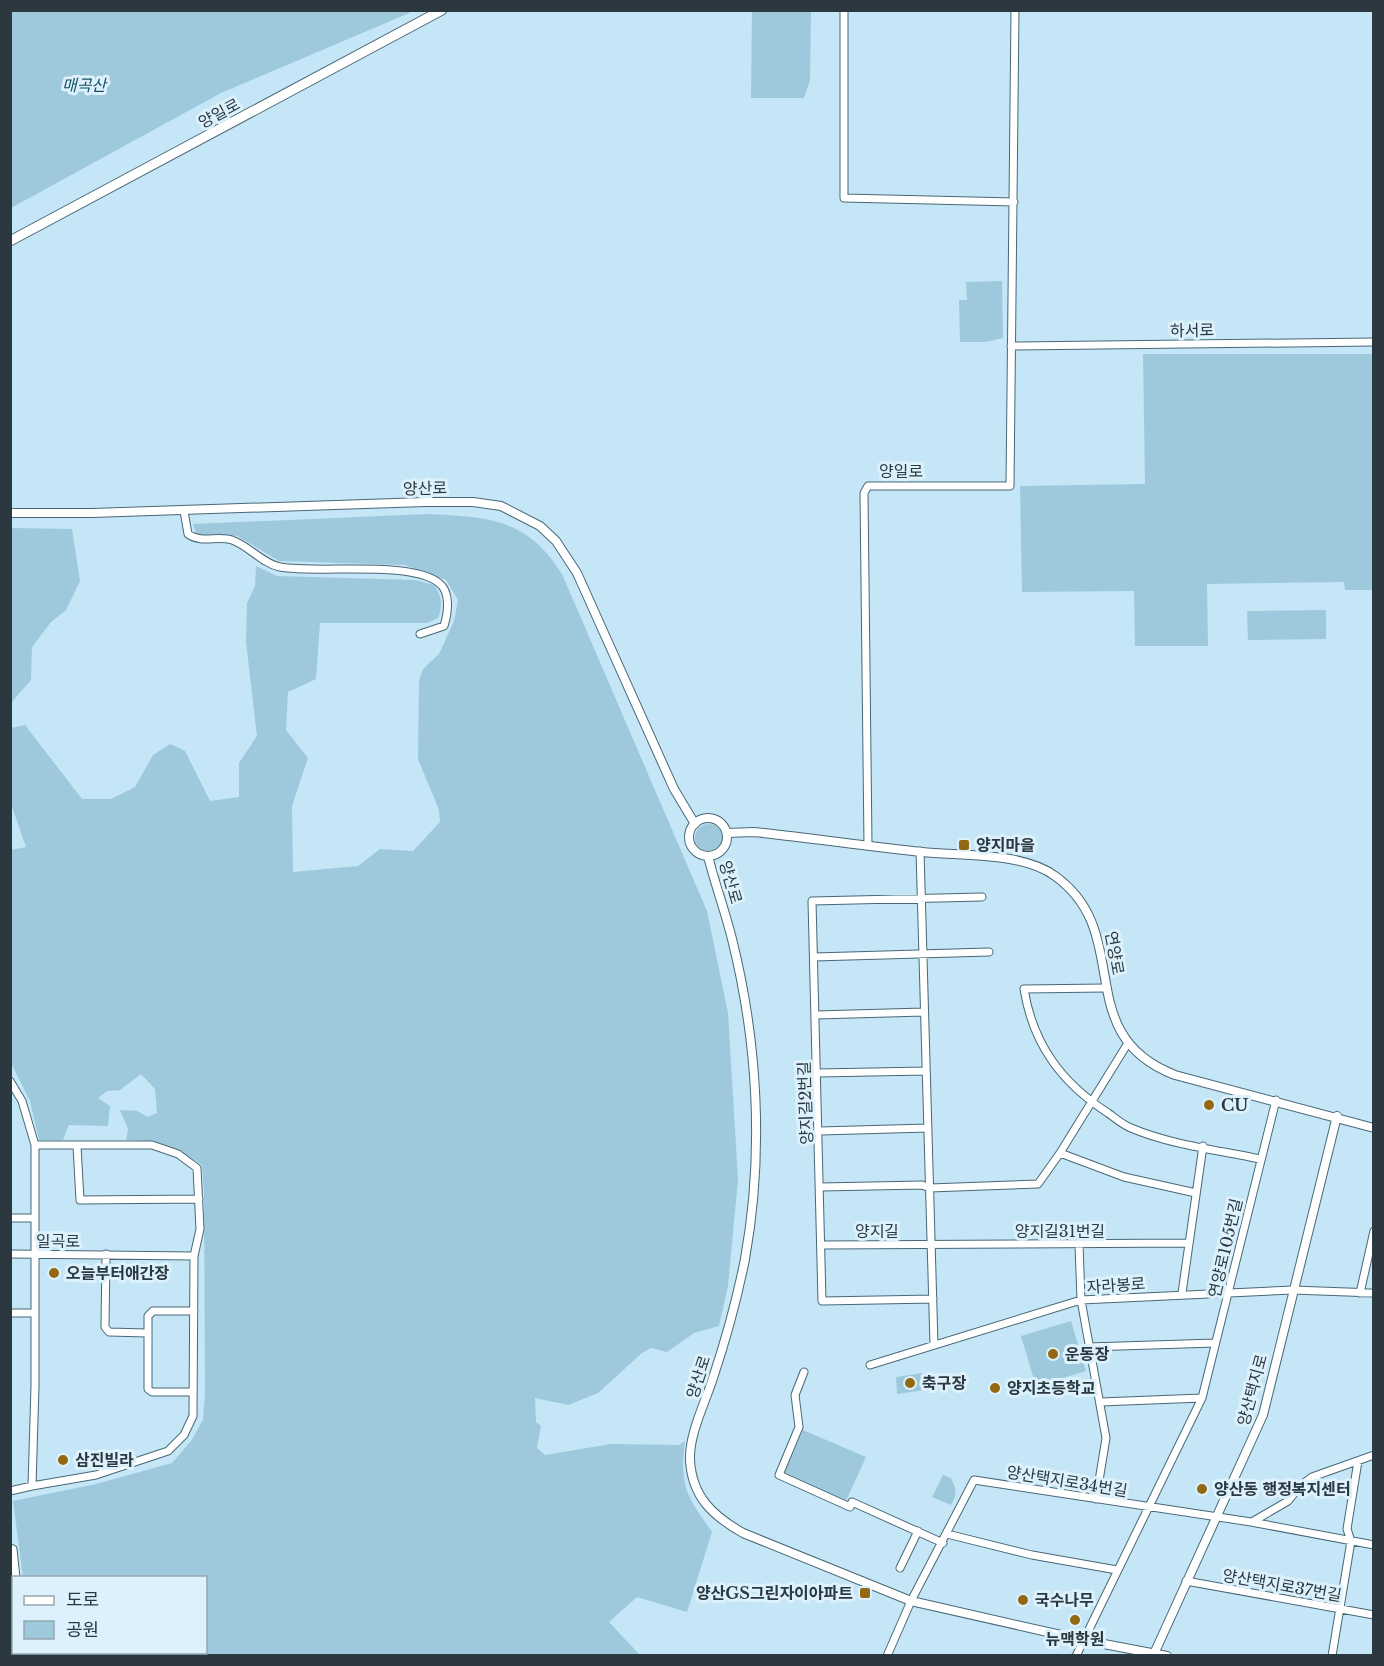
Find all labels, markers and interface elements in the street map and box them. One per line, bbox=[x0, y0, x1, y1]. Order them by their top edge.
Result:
park label: 매곡산 bbox=[62, 75, 108, 95]
street label: 양일로 bbox=[195, 94, 243, 132]
street label: 하서로 bbox=[1170, 320, 1215, 340]
street label: 양일로 bbox=[879, 461, 923, 481]
street label: 양산로 bbox=[403, 478, 448, 498]
place label: 양지마을 bbox=[976, 835, 1035, 855]
marker: 양지마을 bbox=[957, 838, 971, 852]
street label: 양산로 bbox=[715, 858, 747, 906]
street label: 연양로 bbox=[1101, 930, 1129, 977]
street label: 양지길2번길 bbox=[794, 1061, 816, 1145]
place label: CU bbox=[1221, 1095, 1248, 1115]
marker: CU bbox=[1202, 1098, 1216, 1112]
street label: 연양로105번길 bbox=[1204, 1196, 1246, 1300]
street label: 양지길 bbox=[855, 1221, 899, 1241]
street label: 양지길31번길 bbox=[1015, 1221, 1105, 1241]
street label: 일곡로 bbox=[36, 1231, 80, 1251]
place label: 오늘부터애간장 bbox=[66, 1263, 169, 1283]
marker: 오늘부터애간장 bbox=[47, 1266, 61, 1280]
street label: 자라봉로 bbox=[1086, 1273, 1146, 1297]
place label: 운동장 bbox=[1065, 1344, 1109, 1364]
marker: 운동장 bbox=[1046, 1347, 1060, 1361]
street label: 양산택지로 bbox=[1233, 1352, 1271, 1428]
street label: 양산로 bbox=[682, 1353, 714, 1401]
place label: 축구장 bbox=[922, 1373, 966, 1393]
marker: 축구장 bbox=[903, 1376, 917, 1390]
place label: 양지초등학교 bbox=[1007, 1378, 1096, 1398]
marker: 양지초등학교 bbox=[988, 1381, 1002, 1395]
place label: 삼진빌라 bbox=[75, 1450, 134, 1470]
marker: 삼진빌라 bbox=[56, 1453, 70, 1467]
street label: 양산택지로34번길 bbox=[1005, 1462, 1129, 1500]
place label: 양산동 행정복지센터 bbox=[1214, 1479, 1351, 1499]
marker: 양산동 행정복지센터 bbox=[1195, 1482, 1209, 1496]
street label: 양산택지로37번길 bbox=[1221, 1565, 1343, 1605]
legend bbox=[12, 1576, 207, 1654]
place label: 양산GS그린자이아파트 bbox=[696, 1583, 853, 1603]
marker: 양산GS그린자이아파트 bbox=[858, 1586, 872, 1600]
text: 도로 bbox=[66, 1589, 99, 1611]
place label: 국수나무 bbox=[1035, 1590, 1094, 1610]
marker: 국수나무 bbox=[1016, 1593, 1030, 1607]
marker: 뉴맥학원 bbox=[1068, 1613, 1082, 1627]
text: 공원 bbox=[66, 1619, 99, 1641]
place label: 뉴맥학원 bbox=[1046, 1629, 1104, 1649]

